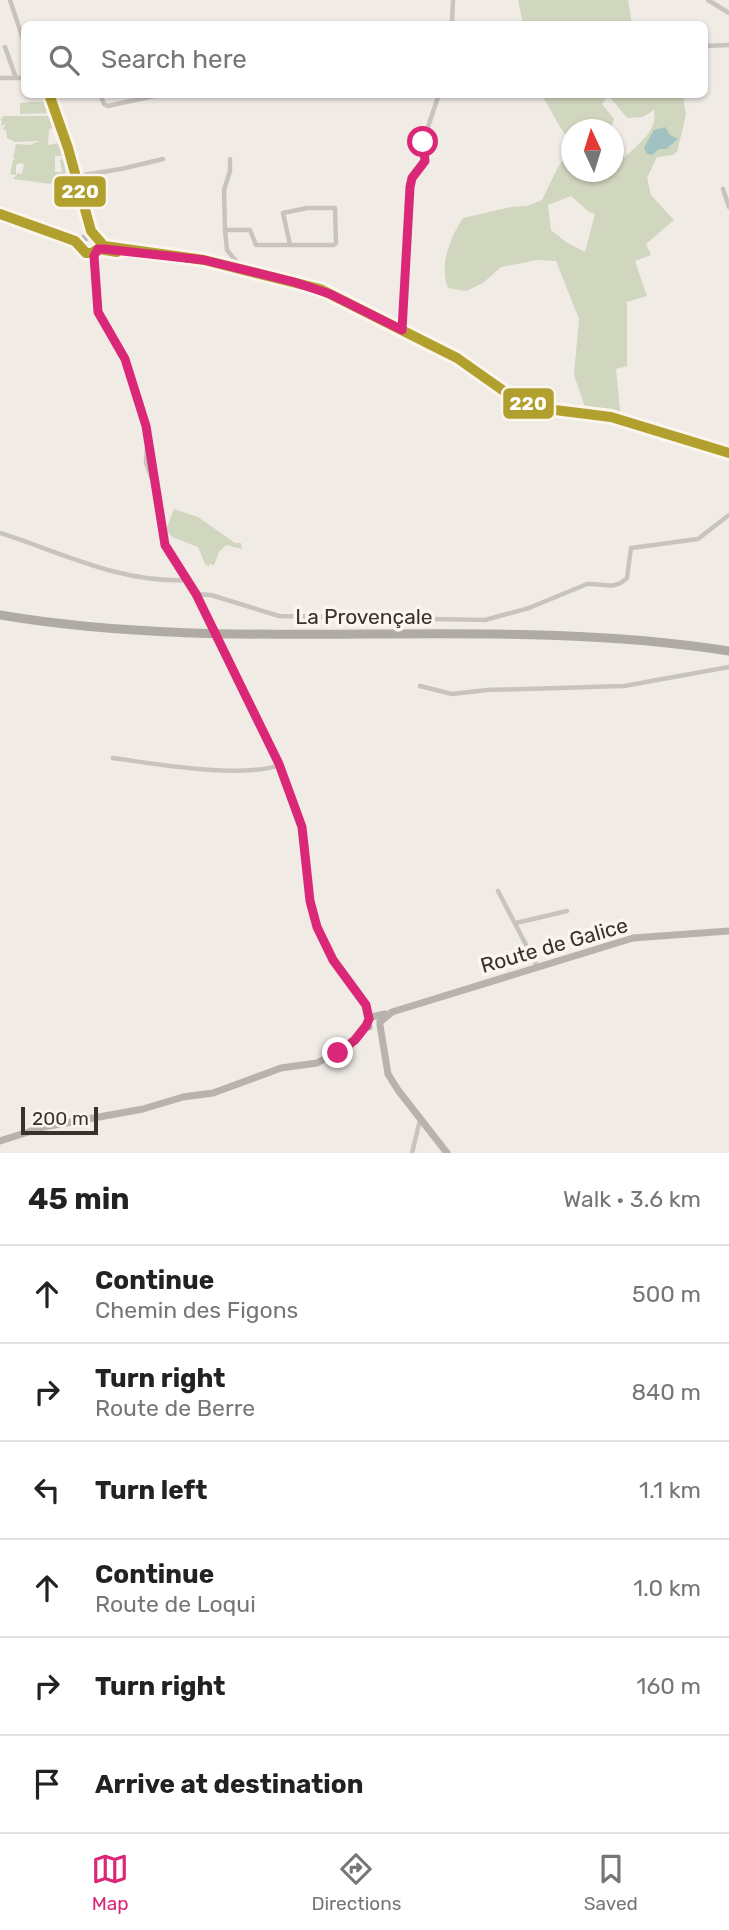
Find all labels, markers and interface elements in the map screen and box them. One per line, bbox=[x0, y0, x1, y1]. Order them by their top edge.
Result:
search box bbox=[21, 21, 708, 98]
icon: search bbox=[45, 41, 83, 79]
text: Search here bbox=[101, 44, 247, 75]
north arrow bbox=[561, 119, 624, 182]
route start bbox=[407, 126, 438, 157]
line badge: 220 bbox=[53, 175, 107, 208]
text: 220 bbox=[61, 180, 99, 203]
line badge: 220 bbox=[502, 387, 555, 420]
text: 220 bbox=[509, 392, 547, 415]
street label: La Provençale bbox=[295, 604, 433, 629]
street label: Route de Galice bbox=[477, 912, 631, 978]
route end bbox=[322, 1037, 353, 1068]
scale bar bbox=[21, 1104, 98, 1136]
text: 200 m bbox=[32, 1107, 89, 1130]
text: 45 min bbox=[28, 1181, 130, 1217]
text: Walk · 3.6 km bbox=[563, 1185, 701, 1213]
text: Continue bbox=[95, 1265, 214, 1296]
icon: ahead bbox=[28, 1275, 66, 1313]
text: 500 m bbox=[632, 1280, 701, 1308]
text: Chemin des Figons bbox=[95, 1296, 298, 1324]
text: Turn right bbox=[95, 1363, 225, 1394]
icon: right bbox=[28, 1373, 66, 1411]
text: 840 m bbox=[631, 1378, 701, 1406]
text: Route de Berre bbox=[95, 1394, 255, 1422]
icon: left bbox=[28, 1471, 66, 1509]
text: Turn left bbox=[95, 1475, 207, 1506]
text: 1.1 km bbox=[639, 1476, 701, 1504]
text: Continue bbox=[95, 1559, 214, 1590]
icon: ahead bbox=[28, 1569, 66, 1607]
text: 1.0 km bbox=[633, 1574, 701, 1602]
text: Route de Loqui bbox=[95, 1590, 256, 1618]
icon: right bbox=[28, 1667, 66, 1705]
text: Turn right bbox=[95, 1671, 225, 1702]
text: 160 m bbox=[637, 1672, 701, 1700]
icon: arrive bbox=[28, 1765, 66, 1803]
text: Arrive at destination bbox=[95, 1769, 363, 1800]
tab: Map bbox=[91, 1850, 129, 1915]
tab: Directions bbox=[311, 1850, 401, 1915]
tab: Saved bbox=[584, 1850, 638, 1915]

